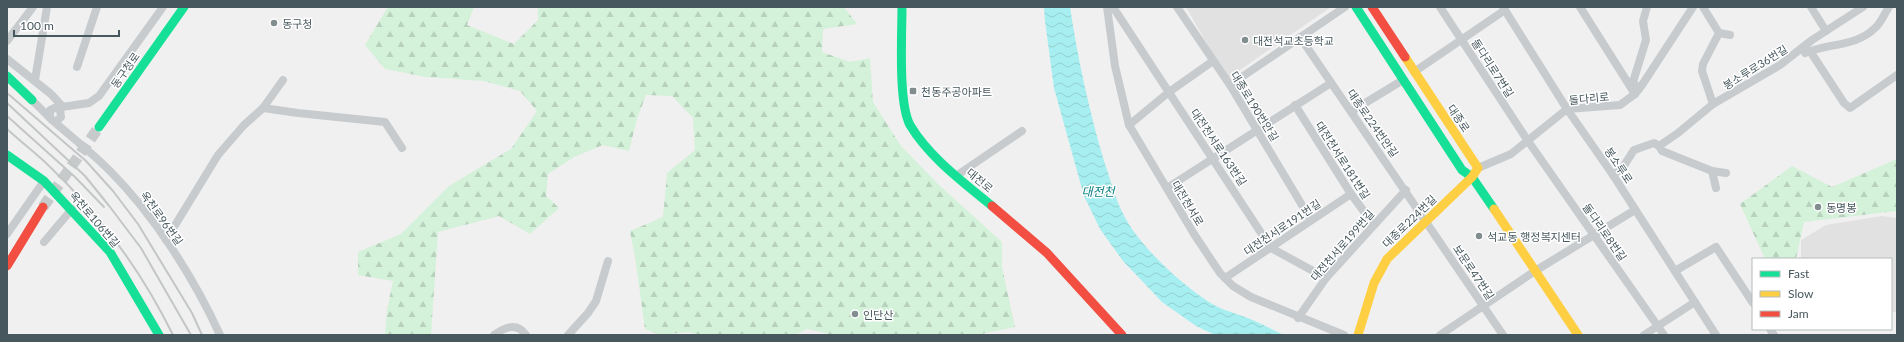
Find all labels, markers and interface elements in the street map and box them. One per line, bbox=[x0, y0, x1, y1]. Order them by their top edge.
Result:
scale bar bbox=[14, 12, 119, 38]
place label: 동구청 bbox=[282, 17, 312, 30]
text: 100 m bbox=[20, 18, 54, 33]
marker: 동구청 bbox=[269, 18, 279, 28]
place label: 대전석교초등학교 bbox=[1253, 34, 1334, 47]
marker: 대전석교초등학교 bbox=[1240, 35, 1250, 45]
street label: 돌다리로7번길 bbox=[1469, 36, 1517, 100]
street label: 봉소루로36번길 bbox=[1720, 42, 1790, 92]
street label: 동구청로 bbox=[108, 50, 142, 90]
street label: 대종로190번안길 bbox=[1228, 69, 1282, 143]
place label: 천동주공아파트 bbox=[921, 85, 992, 98]
marker: 천동주공아파트 bbox=[908, 86, 918, 96]
street label: 대종로224번안길 bbox=[1345, 87, 1401, 159]
street label: 돌다리로 bbox=[1568, 89, 1610, 107]
street label: 대종로 bbox=[1445, 102, 1473, 134]
street label: 대전천서로163번길 bbox=[1188, 106, 1250, 188]
street label: 대전천서로181번길 bbox=[1313, 119, 1373, 201]
street label: 봉소루로 bbox=[1602, 145, 1636, 185]
street label: 대전로 bbox=[964, 165, 996, 195]
street label: 대전천서로 bbox=[1169, 178, 1207, 228]
water label: 대전천 bbox=[1081, 184, 1117, 199]
street label: 옥천로106번길 bbox=[67, 188, 123, 250]
street label: 옥천로96번길 bbox=[138, 189, 186, 247]
street label: 대종로224번길 bbox=[1379, 192, 1439, 250]
street label: 대전천서로191번길 bbox=[1241, 196, 1323, 258]
street label: 돌다리로8번길 bbox=[1580, 201, 1630, 263]
place label: 동명봉 bbox=[1826, 201, 1856, 214]
marker: 동명봉 bbox=[1813, 202, 1823, 212]
street label: 대전천서로199번길 bbox=[1308, 207, 1376, 283]
place label: 석교동 행정복지센터 bbox=[1487, 230, 1581, 243]
marker: 석교동 행정복지센터 bbox=[1474, 231, 1484, 241]
street label: 보문로47번길 bbox=[1451, 242, 1497, 302]
legend bbox=[1752, 258, 1892, 330]
text: Fast bbox=[1788, 266, 1810, 281]
text: Slow bbox=[1788, 286, 1814, 301]
text: Jam bbox=[1788, 306, 1809, 321]
place label: 인단산 bbox=[863, 308, 893, 321]
marker: 인단산 bbox=[850, 309, 860, 319]

